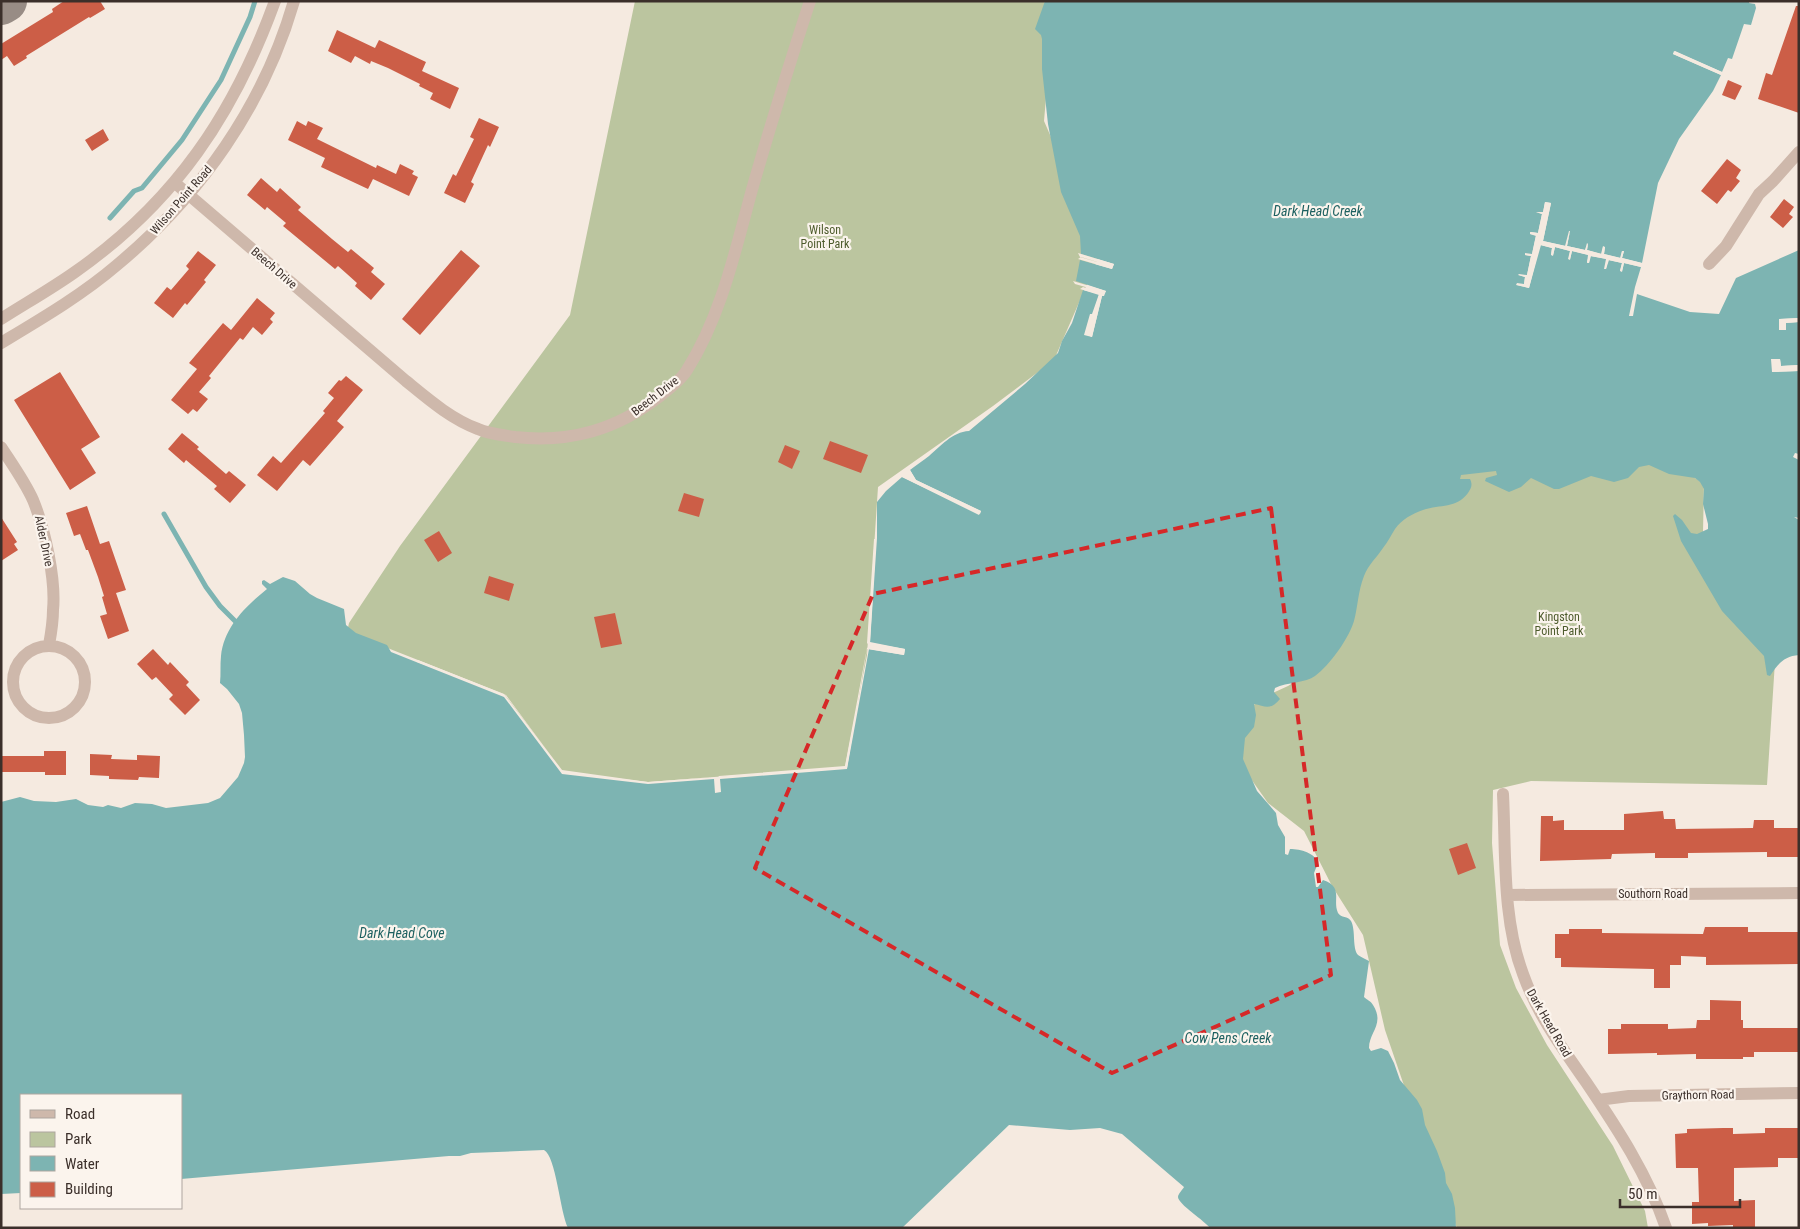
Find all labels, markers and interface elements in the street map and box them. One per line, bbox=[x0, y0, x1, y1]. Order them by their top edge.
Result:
street label: Wilson Point Road bbox=[147, 163, 215, 237]
water label: Dark Head Creek bbox=[1273, 203, 1364, 219]
park label: Wilson Point Park bbox=[801, 223, 850, 251]
street label: Beech Drive bbox=[248, 244, 300, 292]
street label: Beech Drive bbox=[629, 373, 682, 419]
street label: Alder Drive bbox=[32, 514, 56, 568]
park label: Kingston Point Park bbox=[1535, 610, 1584, 638]
street label: Southorn Road bbox=[1618, 887, 1688, 901]
water label: Dark Head Cove bbox=[359, 925, 445, 941]
street label: Dark Head Road bbox=[1524, 987, 1574, 1059]
water label: Cow Pens Creek bbox=[1185, 1030, 1272, 1046]
street label: Graythorn Road bbox=[1661, 1087, 1735, 1103]
legend bbox=[20, 1094, 182, 1209]
text: Road bbox=[65, 1105, 95, 1123]
text: Park bbox=[65, 1130, 92, 1148]
text: Water bbox=[65, 1155, 100, 1173]
scale bar bbox=[1620, 1176, 1740, 1208]
text: Building bbox=[65, 1180, 113, 1198]
text: 50 m bbox=[1628, 1185, 1658, 1203]

